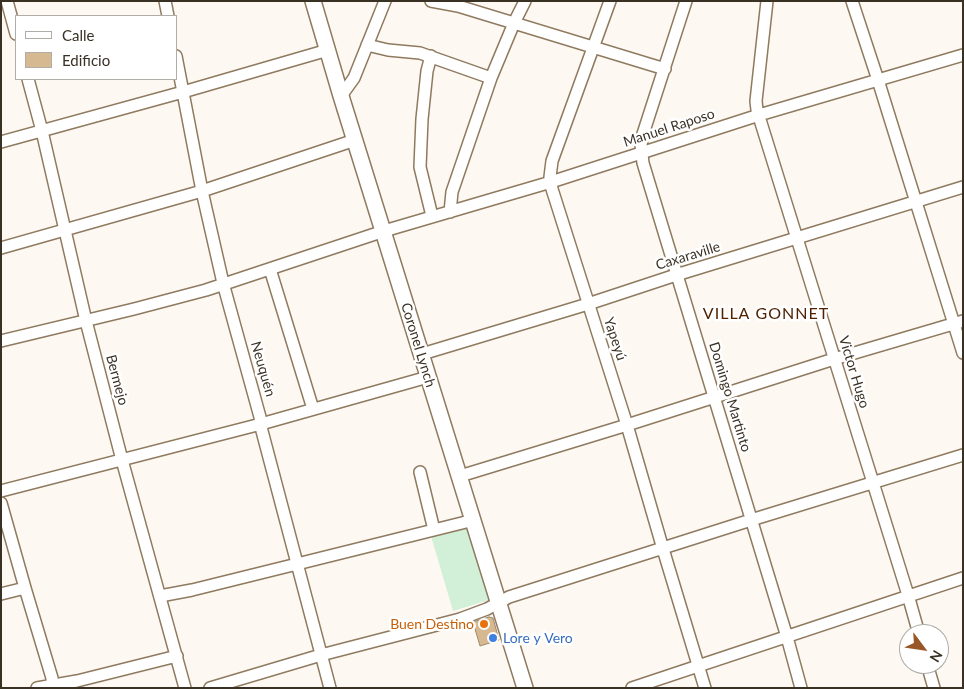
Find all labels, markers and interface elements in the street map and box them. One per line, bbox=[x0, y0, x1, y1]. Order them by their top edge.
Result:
legend bbox=[15, 15, 178, 80]
text: Calle bbox=[62, 26, 94, 44]
text: Edificio bbox=[62, 51, 110, 69]
street label: Manuel Raposo bbox=[621, 105, 717, 151]
street label: Caxaraville bbox=[654, 238, 722, 274]
street label: Coronel Lynch bbox=[397, 301, 439, 389]
district label: VILLA GONNET bbox=[701, 304, 831, 324]
street label: Yapeyú bbox=[600, 315, 630, 363]
street label: Victor Hugo bbox=[835, 334, 873, 410]
street label: Neuquén bbox=[247, 340, 279, 398]
street label: Domingo Martinto bbox=[705, 340, 755, 454]
street label: Bermejo bbox=[102, 353, 132, 407]
place label: Buen Destino bbox=[390, 616, 474, 632]
marker: Buen Destino bbox=[478, 618, 490, 630]
north arrow bbox=[899, 624, 949, 674]
place label: Lore y Vero bbox=[503, 630, 573, 646]
marker: Lore y Vero bbox=[487, 632, 499, 644]
text: N bbox=[926, 647, 946, 665]

